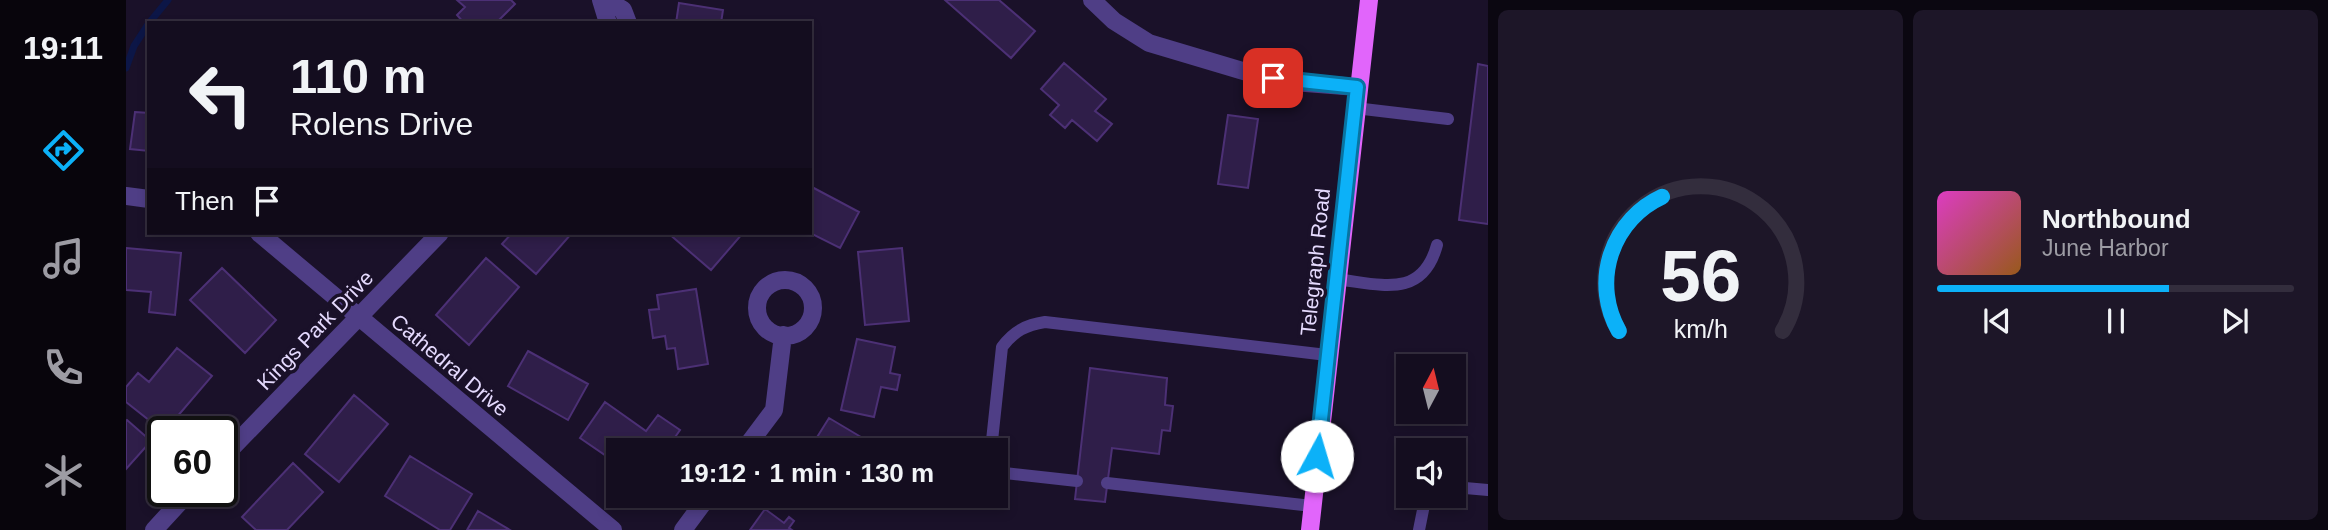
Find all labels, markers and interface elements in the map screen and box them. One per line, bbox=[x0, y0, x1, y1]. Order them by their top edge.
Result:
text: 19:11 bbox=[23, 30, 103, 66]
pin bbox=[1243, 48, 1303, 108]
icon: left bbox=[175, 49, 266, 140]
text: 110 m bbox=[290, 49, 426, 103]
icon: arrive bbox=[1254, 59, 1292, 97]
text: Rolens Drive bbox=[290, 106, 473, 142]
icon: directions bbox=[39, 126, 88, 175]
icon: arrive bbox=[248, 182, 286, 220]
text: Then bbox=[175, 186, 234, 216]
street label: Telegraph Road bbox=[1296, 187, 1334, 337]
text: Northbound bbox=[2042, 204, 2191, 234]
icon: music bbox=[39, 234, 88, 283]
text: 56 bbox=[1660, 235, 1741, 316]
text: June Harbor bbox=[2042, 235, 2169, 261]
street label: Kings Park Drive bbox=[252, 266, 378, 394]
icon: previous bbox=[1978, 302, 2016, 340]
icon: pause bbox=[2097, 302, 2135, 340]
icon: next bbox=[2216, 302, 2254, 340]
street label: Cathedral Drive bbox=[387, 309, 513, 421]
text: km/h bbox=[1673, 315, 1728, 343]
icon: phone bbox=[39, 343, 88, 392]
north arrow bbox=[1396, 354, 1466, 424]
map controls bbox=[1396, 354, 1466, 508]
speed limit sign: 60 bbox=[147, 416, 238, 507]
position arrow bbox=[1280, 419, 1354, 493]
button: sound bbox=[1396, 438, 1466, 508]
icon: climate bbox=[39, 451, 88, 500]
text: 19:12 · 1 min · 130 m bbox=[680, 458, 934, 488]

